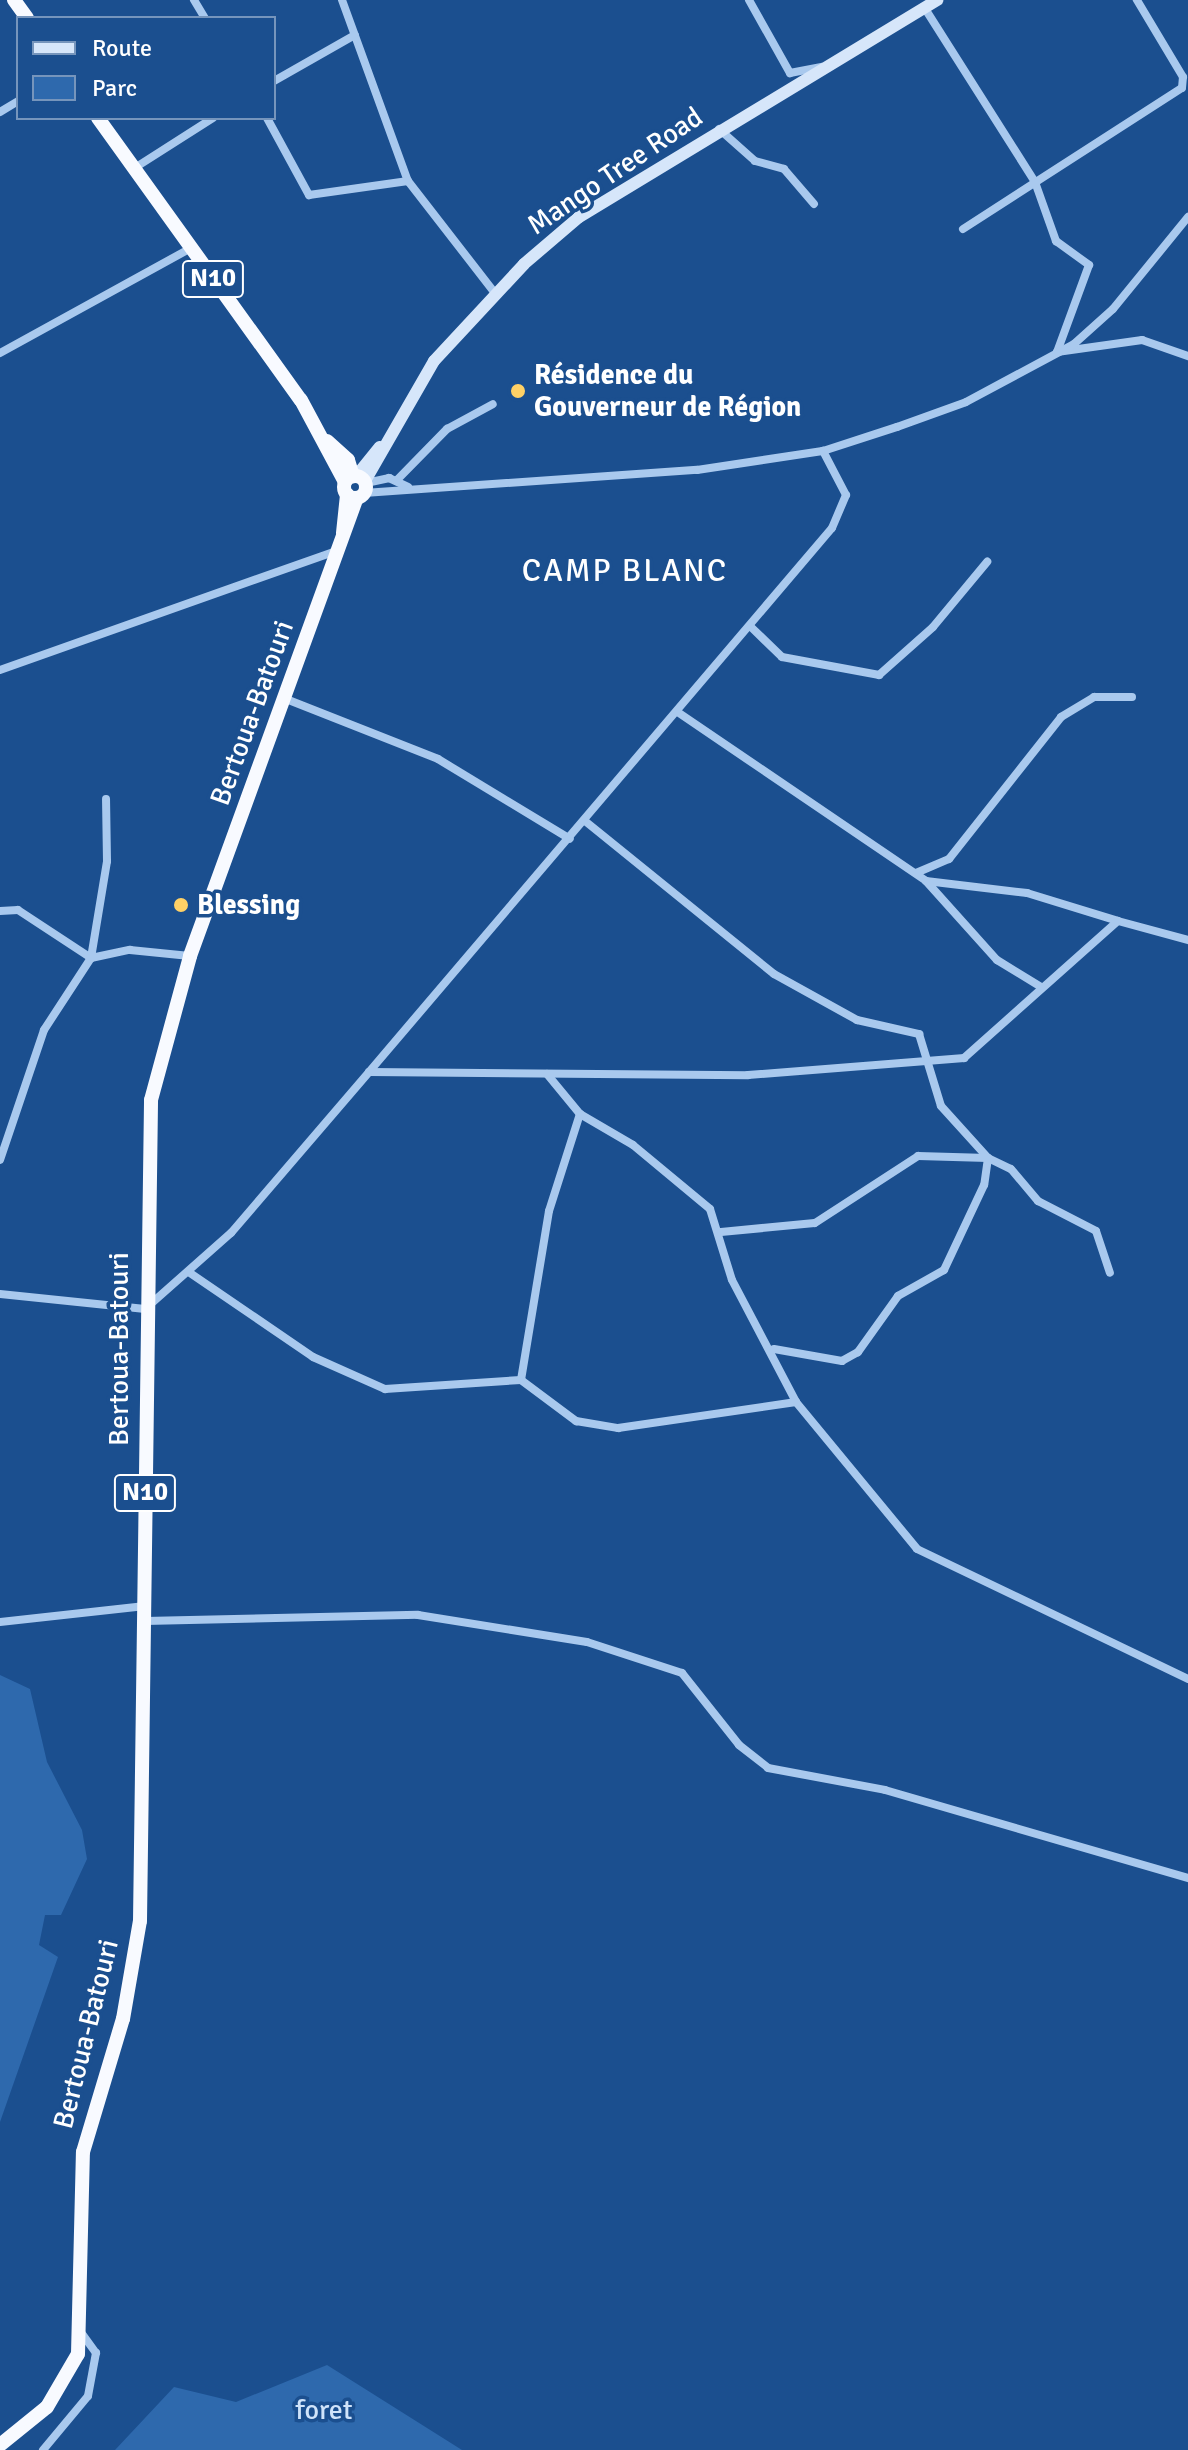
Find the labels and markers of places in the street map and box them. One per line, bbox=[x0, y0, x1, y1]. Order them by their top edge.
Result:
place label: Résidence du Gouverneur de Région bbox=[534, 358, 801, 424]
marker: Résidence du Gouverneur de Région bbox=[509, 382, 527, 400]
place label: Blessing bbox=[197, 888, 300, 922]
marker: Blessing bbox=[172, 896, 190, 914]

